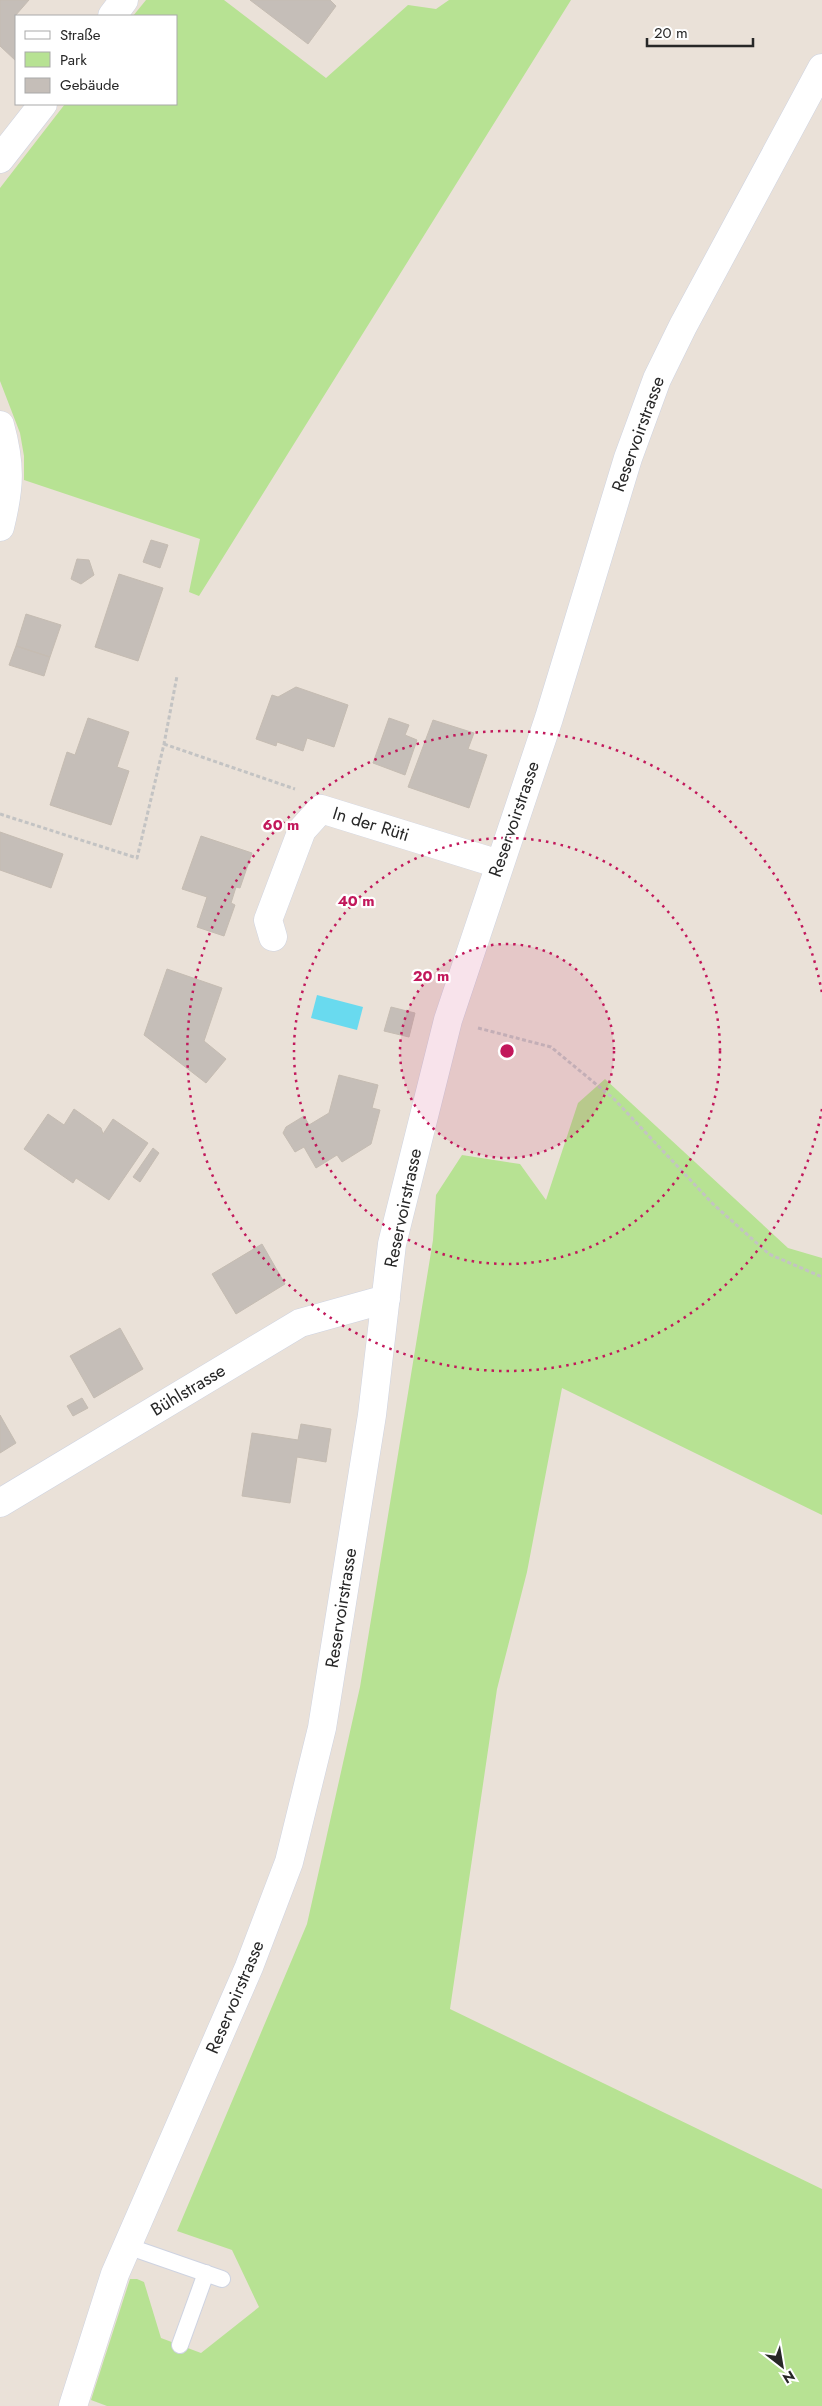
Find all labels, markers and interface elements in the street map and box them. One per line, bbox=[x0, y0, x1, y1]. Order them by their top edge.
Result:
legend bbox=[15, 15, 178, 105]
scale bar bbox=[647, 15, 753, 47]
text: 20 m bbox=[654, 22, 688, 44]
text: Straße bbox=[60, 24, 101, 46]
text: Park bbox=[60, 49, 87, 71]
text: Gebäude bbox=[60, 74, 120, 96]
street label: Reservoirstrasse bbox=[605, 373, 671, 495]
street label: Reservoirstrasse bbox=[482, 758, 546, 880]
street label: In der Rüti bbox=[329, 800, 413, 848]
text: 60 m bbox=[263, 814, 299, 836]
text: 40 m bbox=[337, 890, 375, 912]
text: 20 m bbox=[413, 965, 449, 987]
centre of rings bbox=[498, 1042, 516, 1060]
street label: Reservoirstrasse bbox=[378, 1146, 428, 1270]
street label: Bühlstrasse bbox=[146, 1357, 230, 1423]
street label: Reservoirstrasse bbox=[319, 1546, 363, 1670]
street label: Reservoirstrasse bbox=[199, 1936, 271, 2058]
north arrow bbox=[757, 2341, 807, 2391]
text: N bbox=[779, 2366, 799, 2389]

